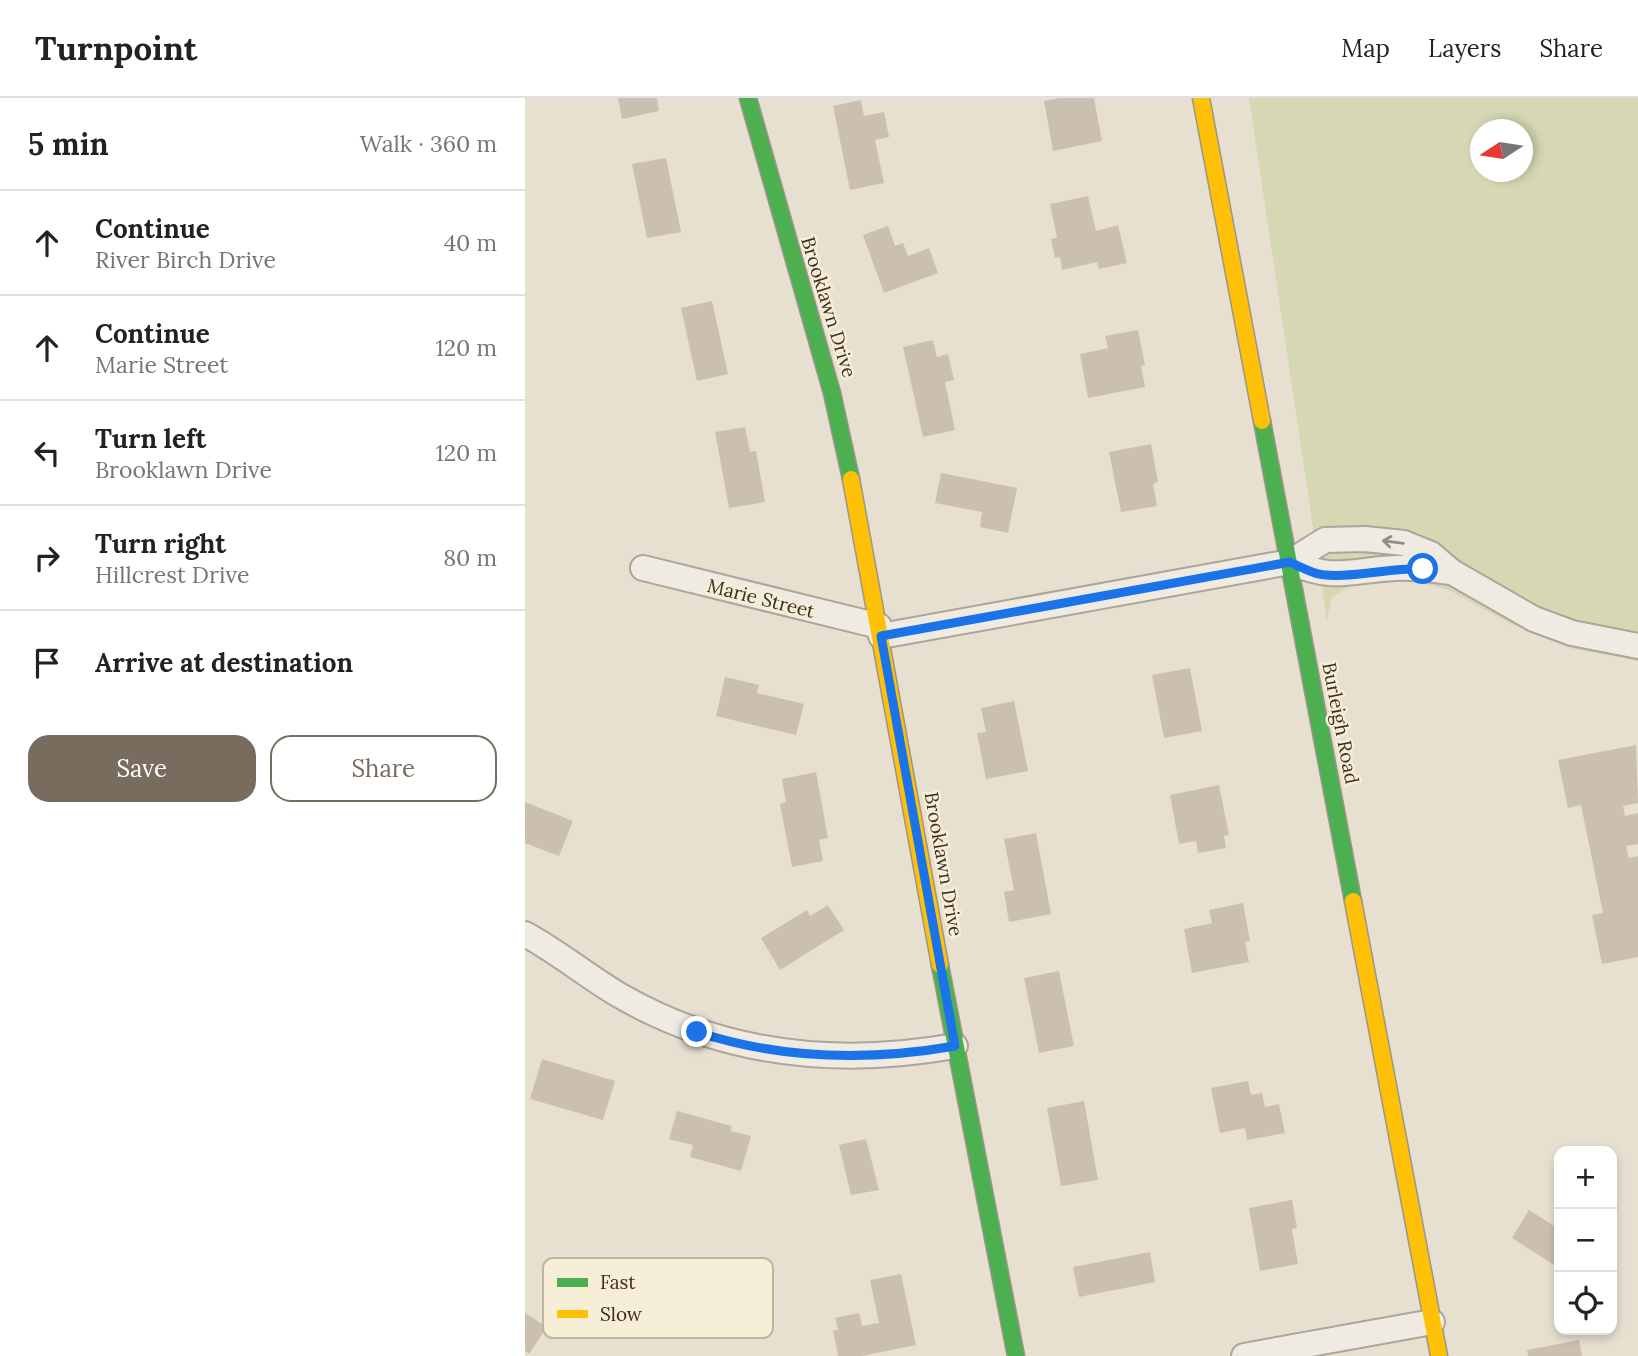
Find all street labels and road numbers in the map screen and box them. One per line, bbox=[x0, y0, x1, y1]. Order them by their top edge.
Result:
street label: Brooklawn Drive bbox=[796, 234, 862, 380]
street label: Marie Street bbox=[705, 573, 818, 623]
street label: Burleigh Road bbox=[1317, 660, 1365, 786]
street label: Brooklawn Drive bbox=[919, 790, 969, 938]

